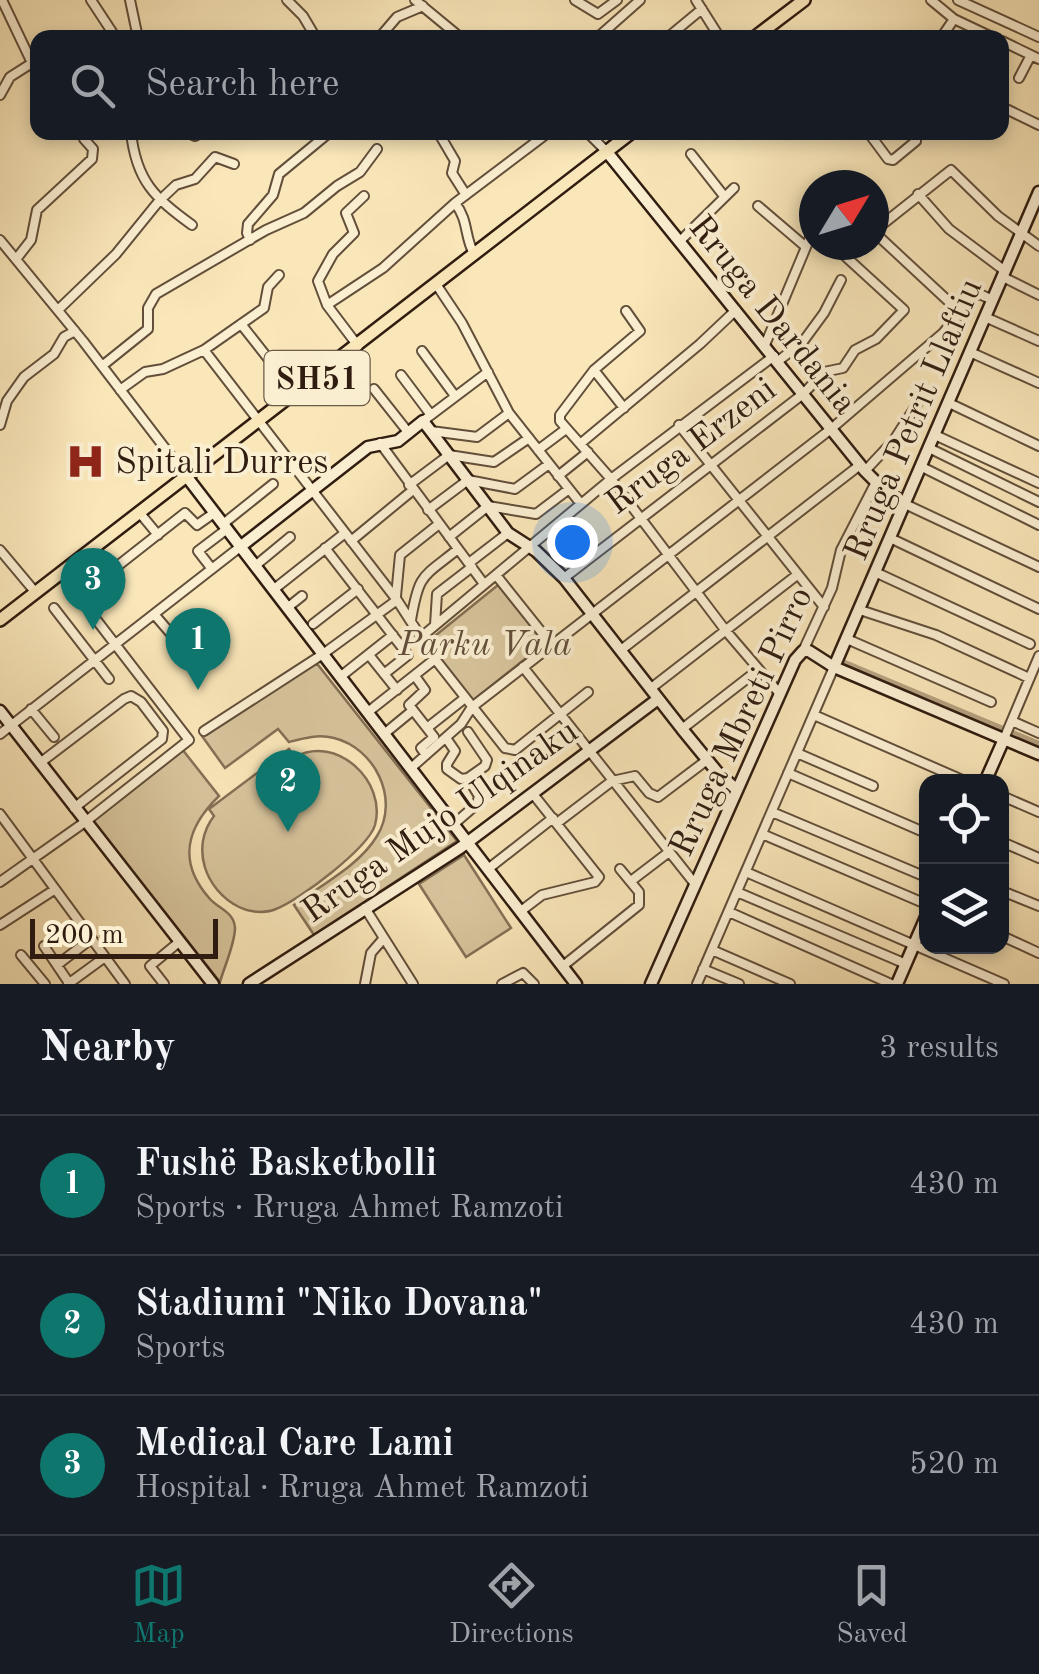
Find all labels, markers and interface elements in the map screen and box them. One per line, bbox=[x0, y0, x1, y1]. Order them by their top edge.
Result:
search box bbox=[30, 30, 1009, 140]
icon: search bbox=[65, 58, 120, 113]
text: Search here bbox=[145, 66, 340, 104]
north arrow bbox=[799, 170, 889, 260]
street label: Rruga Dardania bbox=[682, 210, 863, 421]
street label: Rruga Petrit Llaftiu bbox=[839, 274, 989, 566]
road number: SH51 bbox=[264, 351, 370, 405]
street label: Rruga Erzeni bbox=[600, 372, 783, 522]
hospital icon: Spitali Durres bbox=[64, 440, 106, 482]
place label: Spitali Durres bbox=[115, 446, 329, 481]
your location bbox=[547, 517, 598, 568]
pin: 3 bbox=[61, 548, 126, 630]
street label: Rruga Mbreti Pirro bbox=[665, 582, 820, 862]
pin: 1 bbox=[166, 608, 230, 690]
park label: Parku Vala bbox=[397, 628, 572, 663]
street label: Rruga Mujo Ulqinaku bbox=[296, 714, 585, 930]
pin: 2 bbox=[256, 750, 320, 832]
map controls bbox=[919, 774, 1009, 954]
button: locate bbox=[919, 774, 1009, 864]
button: layers bbox=[919, 864, 1009, 954]
scale bar bbox=[30, 914, 218, 958]
text: 200 m bbox=[45, 922, 124, 950]
text: Nearby bbox=[40, 1028, 176, 1070]
text: 3 results bbox=[879, 1033, 999, 1065]
text: Fushë Basketbolli bbox=[135, 1146, 437, 1184]
text: 1 bbox=[63, 1169, 82, 1201]
text: 430 m bbox=[909, 1169, 999, 1201]
text: Sports · Rruga Ahmet Ramzoti bbox=[135, 1193, 564, 1225]
text: Stadiumi "Niko Dovana" bbox=[135, 1286, 543, 1324]
text: 2 bbox=[63, 1309, 82, 1341]
text: 430 m bbox=[909, 1309, 999, 1341]
text: Sports bbox=[135, 1333, 226, 1365]
text: Medical Care Lami bbox=[135, 1426, 454, 1464]
text: 3 bbox=[63, 1449, 82, 1481]
text: 520 m bbox=[909, 1449, 999, 1481]
text: Hospital · Rruga Ahmet Ramzoti bbox=[135, 1473, 589, 1505]
tab: Map bbox=[131, 1558, 186, 1653]
tab: Directions bbox=[449, 1558, 574, 1653]
tab: Saved bbox=[836, 1558, 908, 1653]

